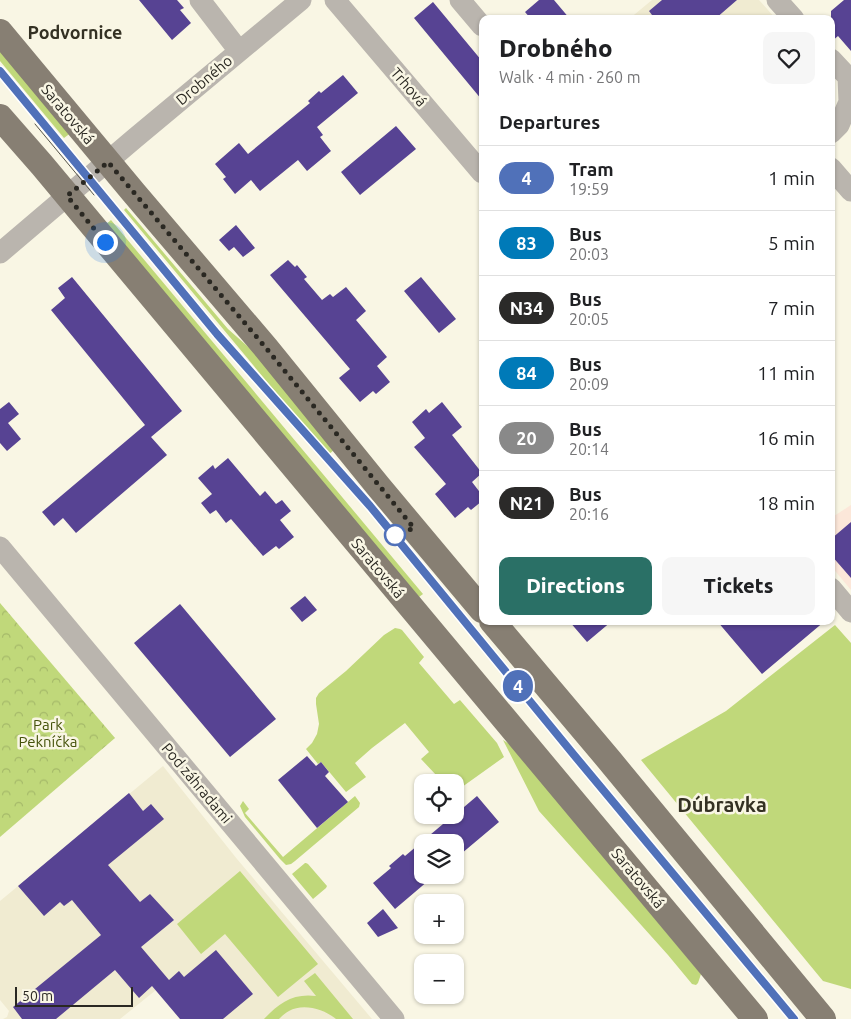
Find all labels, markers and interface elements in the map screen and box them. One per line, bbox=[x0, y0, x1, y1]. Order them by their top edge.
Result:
district label: Podvornice bbox=[28, 22, 122, 42]
button: heart bbox=[763, 32, 815, 84]
text: Drobného bbox=[499, 35, 613, 62]
street label: Drobného bbox=[172, 52, 236, 108]
street label: Trhová bbox=[388, 64, 430, 110]
text: Walk · 4 min · 260 m bbox=[499, 68, 641, 86]
street label: Saratovská bbox=[38, 81, 98, 147]
text: Departures bbox=[499, 111, 600, 133]
text: Tram bbox=[569, 158, 614, 180]
text: 1 min bbox=[768, 167, 815, 189]
text: 4 bbox=[521, 168, 532, 188]
text: 19:59 bbox=[569, 180, 609, 198]
text: Bus bbox=[569, 223, 602, 245]
your location bbox=[93, 230, 118, 255]
text: 5 min bbox=[768, 232, 815, 254]
text: 83 bbox=[516, 233, 537, 253]
text: 20:03 bbox=[569, 245, 609, 263]
text: Bus bbox=[569, 288, 602, 310]
text: 7 min bbox=[768, 297, 815, 319]
text: N34 bbox=[510, 298, 543, 318]
text: 20:05 bbox=[569, 310, 609, 328]
text: Bus bbox=[569, 353, 602, 375]
text: 11 min bbox=[757, 362, 815, 384]
text: 84 bbox=[516, 363, 537, 383]
text: 20:09 bbox=[569, 375, 609, 393]
text: Bus bbox=[569, 418, 602, 440]
text: 16 min bbox=[757, 427, 815, 449]
text: 20 bbox=[516, 428, 537, 448]
text: 20:14 bbox=[569, 440, 609, 458]
text: Bus bbox=[569, 483, 602, 505]
text: 18 min bbox=[757, 492, 815, 514]
text: N21 bbox=[510, 493, 543, 513]
text: 20:16 bbox=[569, 505, 609, 523]
unlabelled marker bbox=[384, 524, 406, 546]
street label: Saratovská bbox=[348, 535, 408, 601]
button: Directions bbox=[499, 557, 652, 615]
button: Tickets bbox=[662, 557, 815, 615]
line badge: 4 bbox=[502, 670, 534, 702]
text: 4 bbox=[513, 676, 523, 696]
park label: Park Pekníčka bbox=[19, 716, 77, 750]
street label: Pod záhradami bbox=[159, 739, 235, 827]
map controls bbox=[414, 774, 464, 1004]
button: locate bbox=[414, 774, 464, 824]
district label: Dúbravka bbox=[677, 793, 767, 816]
button: layers bbox=[414, 834, 464, 884]
street label: Saratovská bbox=[608, 845, 668, 911]
button: + bbox=[414, 894, 464, 944]
button: − bbox=[414, 954, 464, 1004]
scale bar bbox=[15, 984, 132, 1007]
text: 50 m bbox=[22, 988, 53, 1004]

